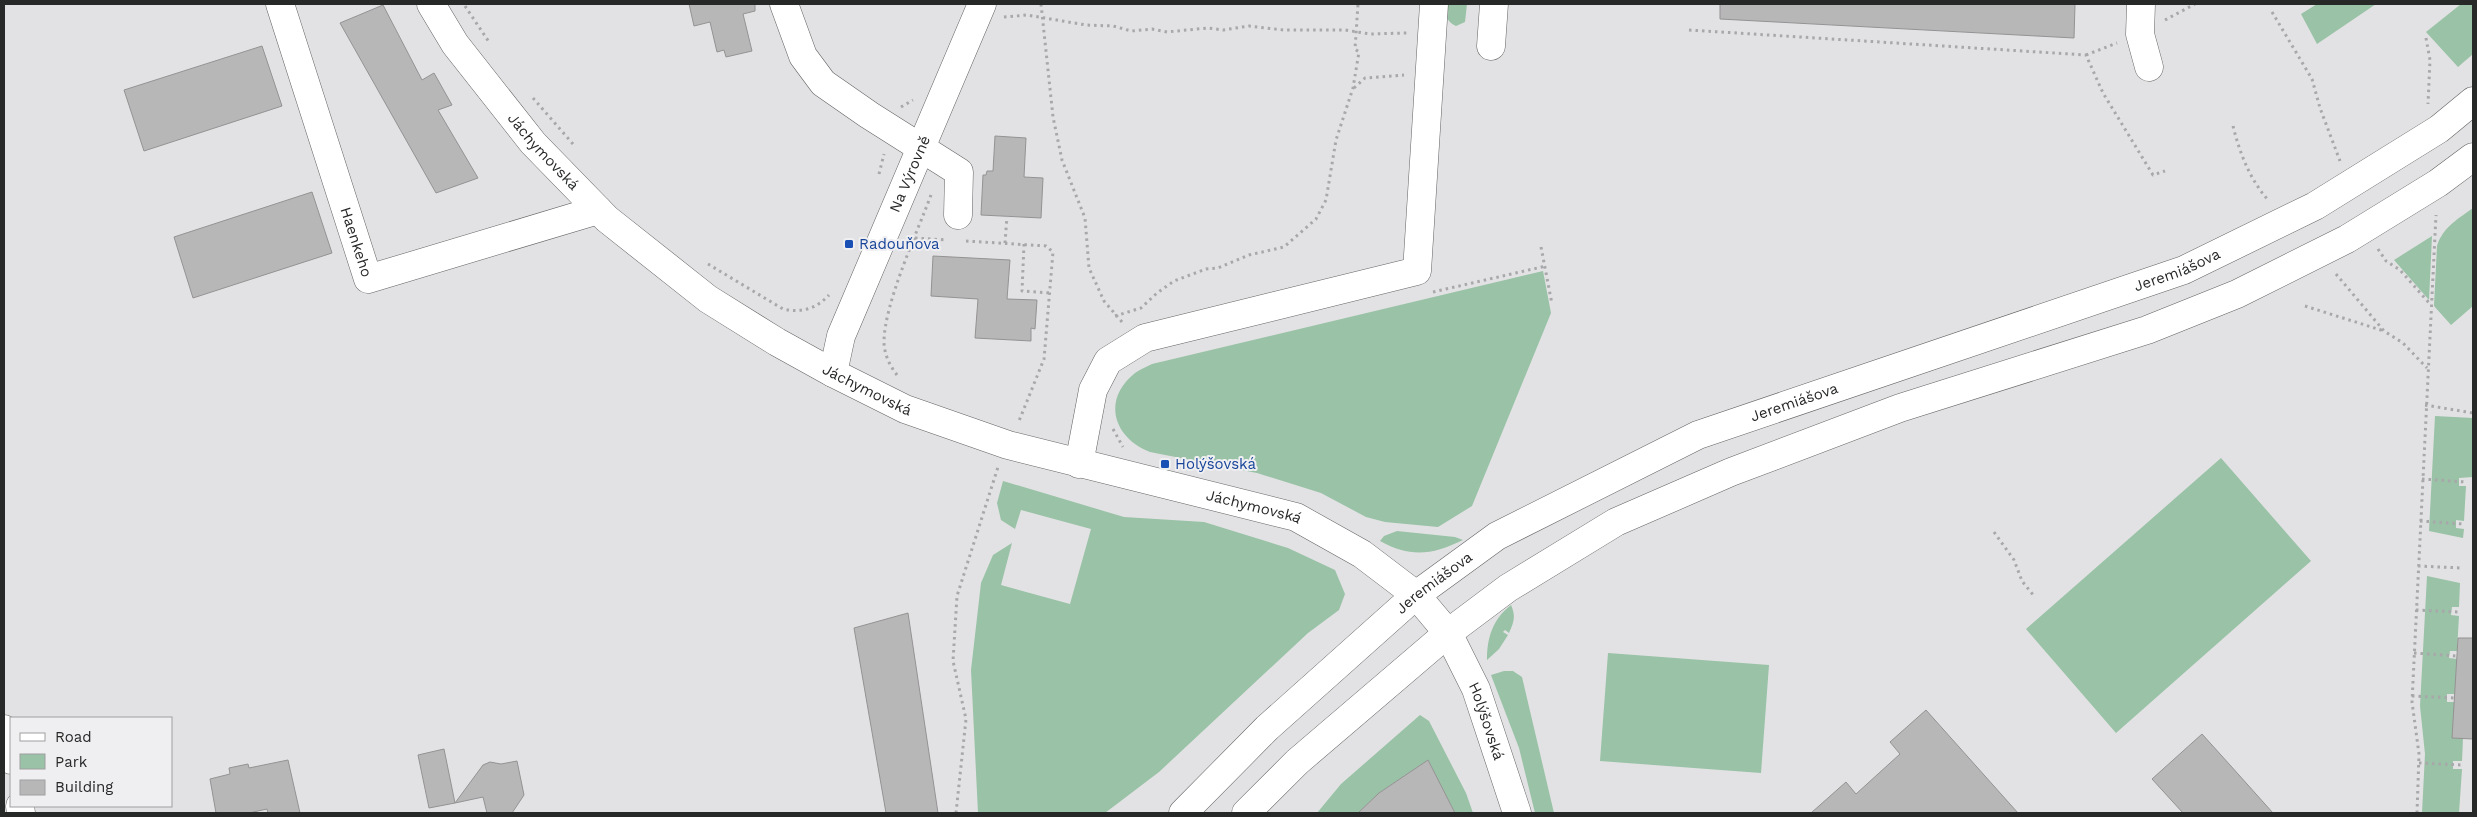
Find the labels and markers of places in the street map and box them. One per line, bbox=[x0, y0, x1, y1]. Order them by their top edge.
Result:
place label: Radouňova bbox=[859, 235, 940, 253]
marker: Radouňova bbox=[843, 238, 855, 250]
place label: Holýšovská bbox=[1175, 455, 1256, 473]
marker: Holýšovská bbox=[1159, 458, 1171, 470]

